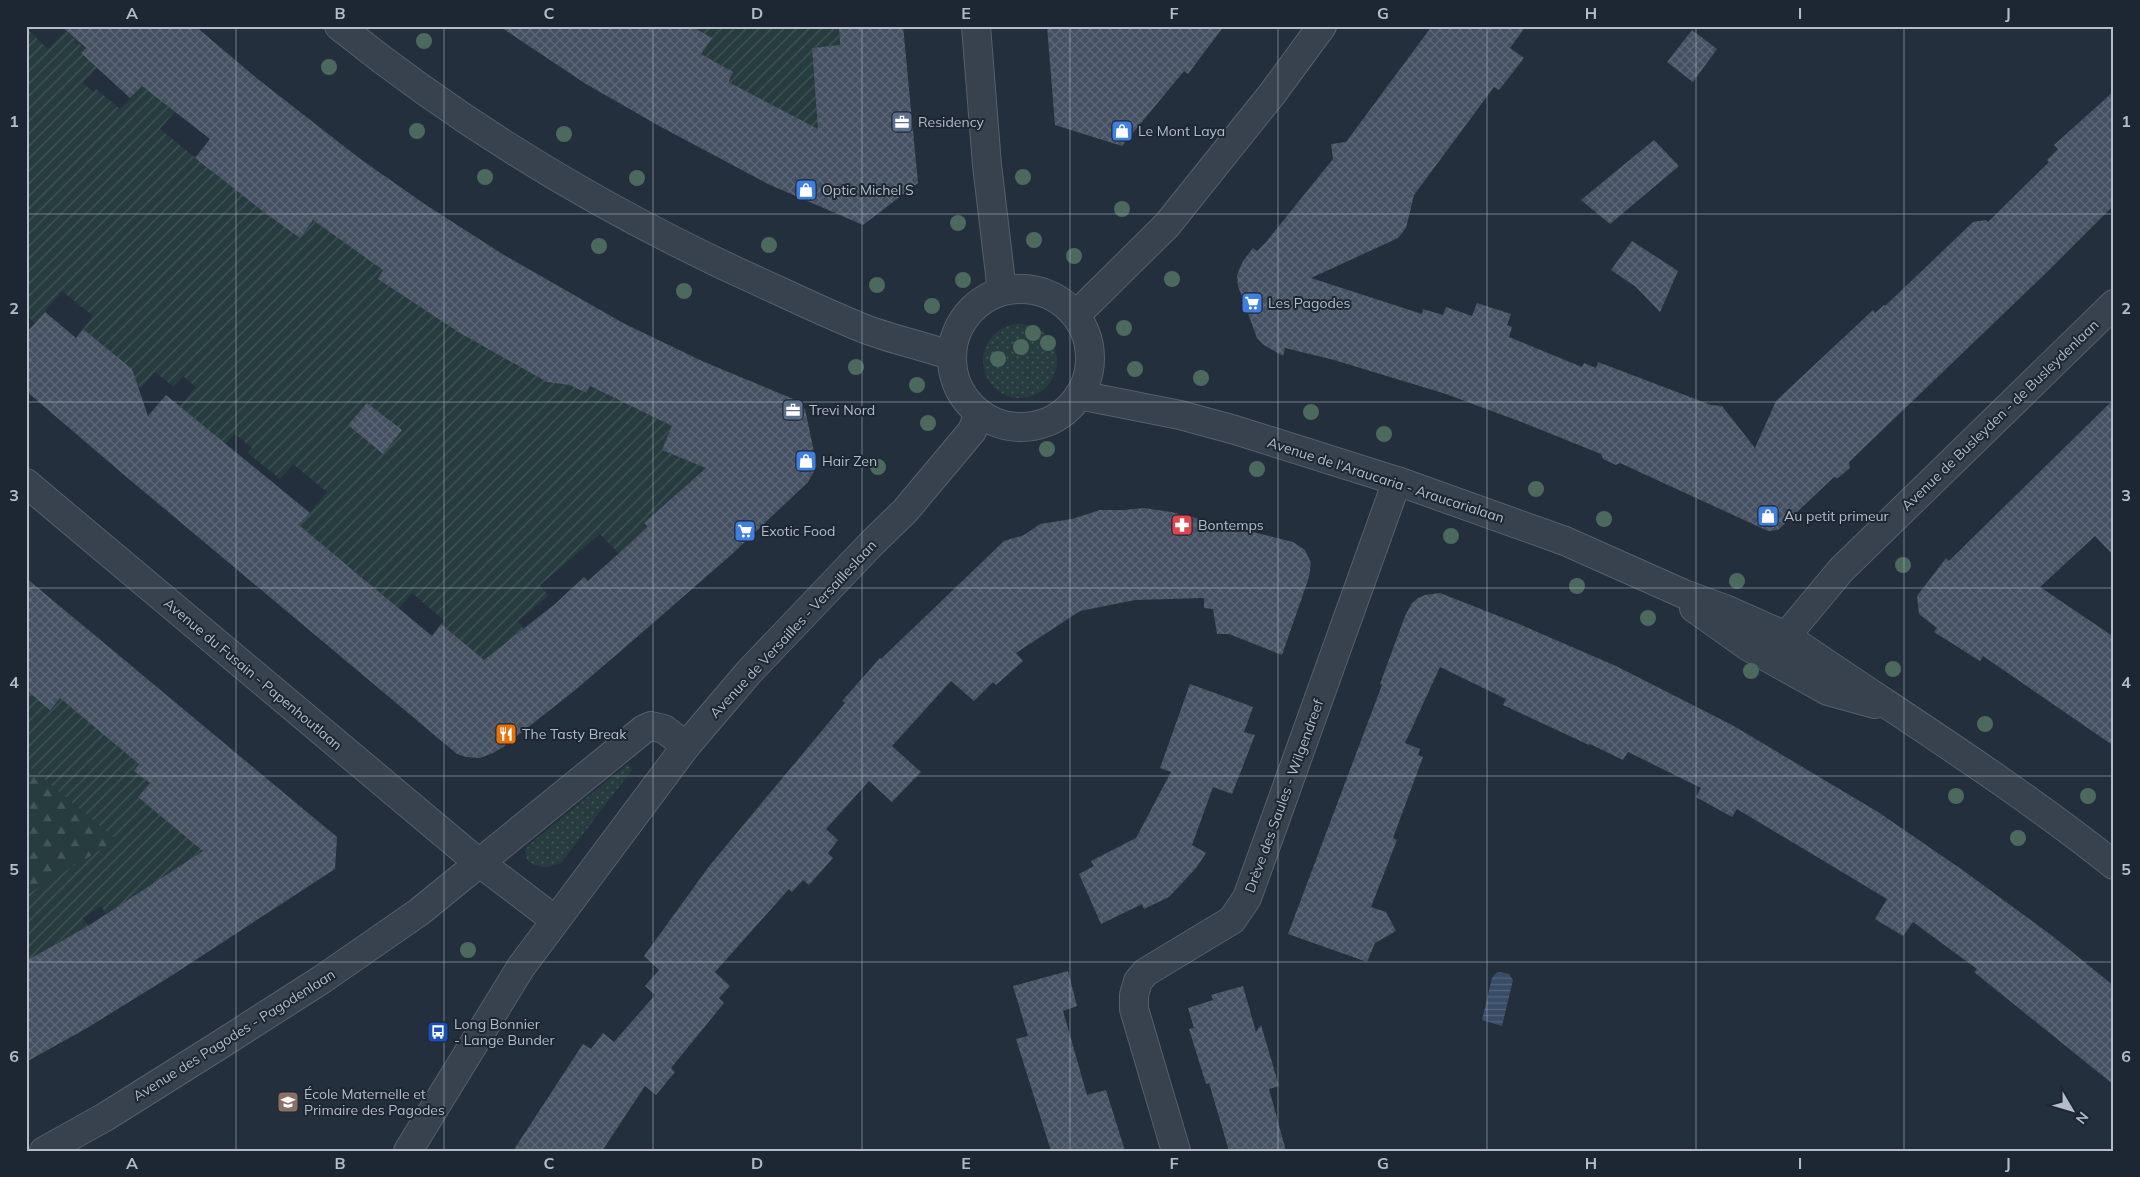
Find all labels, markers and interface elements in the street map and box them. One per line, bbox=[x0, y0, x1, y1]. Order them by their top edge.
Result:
text: A bbox=[126, 3, 138, 23]
text: B bbox=[334, 3, 346, 23]
text: C bbox=[544, 3, 555, 23]
text: D bbox=[751, 3, 763, 23]
text: E bbox=[961, 3, 971, 23]
text: F bbox=[1169, 3, 1179, 23]
text: G bbox=[1377, 3, 1389, 23]
text: H bbox=[1585, 3, 1597, 23]
text: I bbox=[1798, 3, 1802, 23]
text: J bbox=[2005, 3, 2011, 23]
office icon: Residency bbox=[890, 110, 914, 134]
text: 1 bbox=[9, 111, 19, 131]
text: 1 bbox=[2121, 111, 2131, 131]
place label: Residency bbox=[918, 113, 985, 131]
shop icon: Le Mont Laya bbox=[1110, 119, 1134, 143]
place label: Le Mont Laya bbox=[1138, 122, 1225, 140]
shop icon: Optic Michel S bbox=[794, 178, 818, 202]
place label: Optic Michel S bbox=[822, 181, 914, 199]
supermarket icon: Les Pagodes bbox=[1240, 291, 1264, 315]
place label: Les Pagodes bbox=[1268, 294, 1350, 312]
text: 2 bbox=[9, 298, 19, 318]
text: 2 bbox=[2121, 298, 2131, 318]
street label: Avenue de Busleyden - de Busleydenlaan bbox=[1898, 316, 2102, 514]
office icon: Trevi Nord bbox=[781, 398, 805, 422]
place label: Trevi Nord bbox=[809, 401, 875, 419]
street label: Avenue de l'Araucaria - Araucarialaan bbox=[1265, 433, 1507, 527]
shop icon: Hair Zen bbox=[794, 449, 818, 473]
place label: Hair Zen bbox=[822, 452, 877, 470]
text: 3 bbox=[9, 485, 19, 505]
text: 3 bbox=[2121, 485, 2131, 505]
shop icon: Au petit primeur bbox=[1756, 504, 1780, 528]
place label: Au petit primeur bbox=[1784, 507, 1890, 525]
pharmacy icon: Bontemps bbox=[1170, 513, 1194, 537]
place label: Bontemps bbox=[1198, 516, 1264, 534]
supermarket icon: Exotic Food bbox=[733, 519, 757, 543]
place label: Exotic Food bbox=[761, 522, 835, 540]
street label: Avenue de Versailles - Versailleslaan bbox=[706, 536, 880, 722]
street label: Avenue du Fusain - Papenhoutlaan bbox=[160, 594, 346, 754]
text: 4 bbox=[9, 672, 19, 692]
text: 4 bbox=[2121, 672, 2131, 692]
street label: Drève des Saules - Wilgendreef bbox=[1241, 697, 1328, 895]
restaurant icon: The Tasty Break bbox=[494, 722, 518, 746]
place label: The Tasty Break bbox=[522, 725, 627, 743]
text: 5 bbox=[9, 859, 19, 879]
text: 5 bbox=[2121, 859, 2131, 879]
street label: Avenue des Pagodes - Pagodenlaan bbox=[130, 965, 338, 1105]
place label: Long Bonnier - Lange Bunder bbox=[454, 1015, 555, 1049]
bus stop icon: Long Bonnier - Lange Bunder bbox=[426, 1020, 450, 1044]
text: 6 bbox=[9, 1046, 19, 1066]
text: 6 bbox=[2121, 1046, 2131, 1066]
north arrow bbox=[2048, 1084, 2098, 1134]
place label: École Maternelle et Primaire des Pagodes bbox=[304, 1085, 445, 1119]
school or university icon: École Maternelle et Primaire des Pagodes bbox=[276, 1090, 300, 1114]
text: N bbox=[2072, 1108, 2093, 1128]
text: A bbox=[126, 1153, 138, 1173]
text: B bbox=[334, 1153, 346, 1173]
text: C bbox=[544, 1153, 555, 1173]
text: D bbox=[751, 1153, 763, 1173]
text: E bbox=[961, 1153, 971, 1173]
text: F bbox=[1169, 1153, 1179, 1173]
text: G bbox=[1377, 1153, 1389, 1173]
text: H bbox=[1585, 1153, 1597, 1173]
text: I bbox=[1798, 1153, 1802, 1173]
text: J bbox=[2005, 1153, 2011, 1173]

